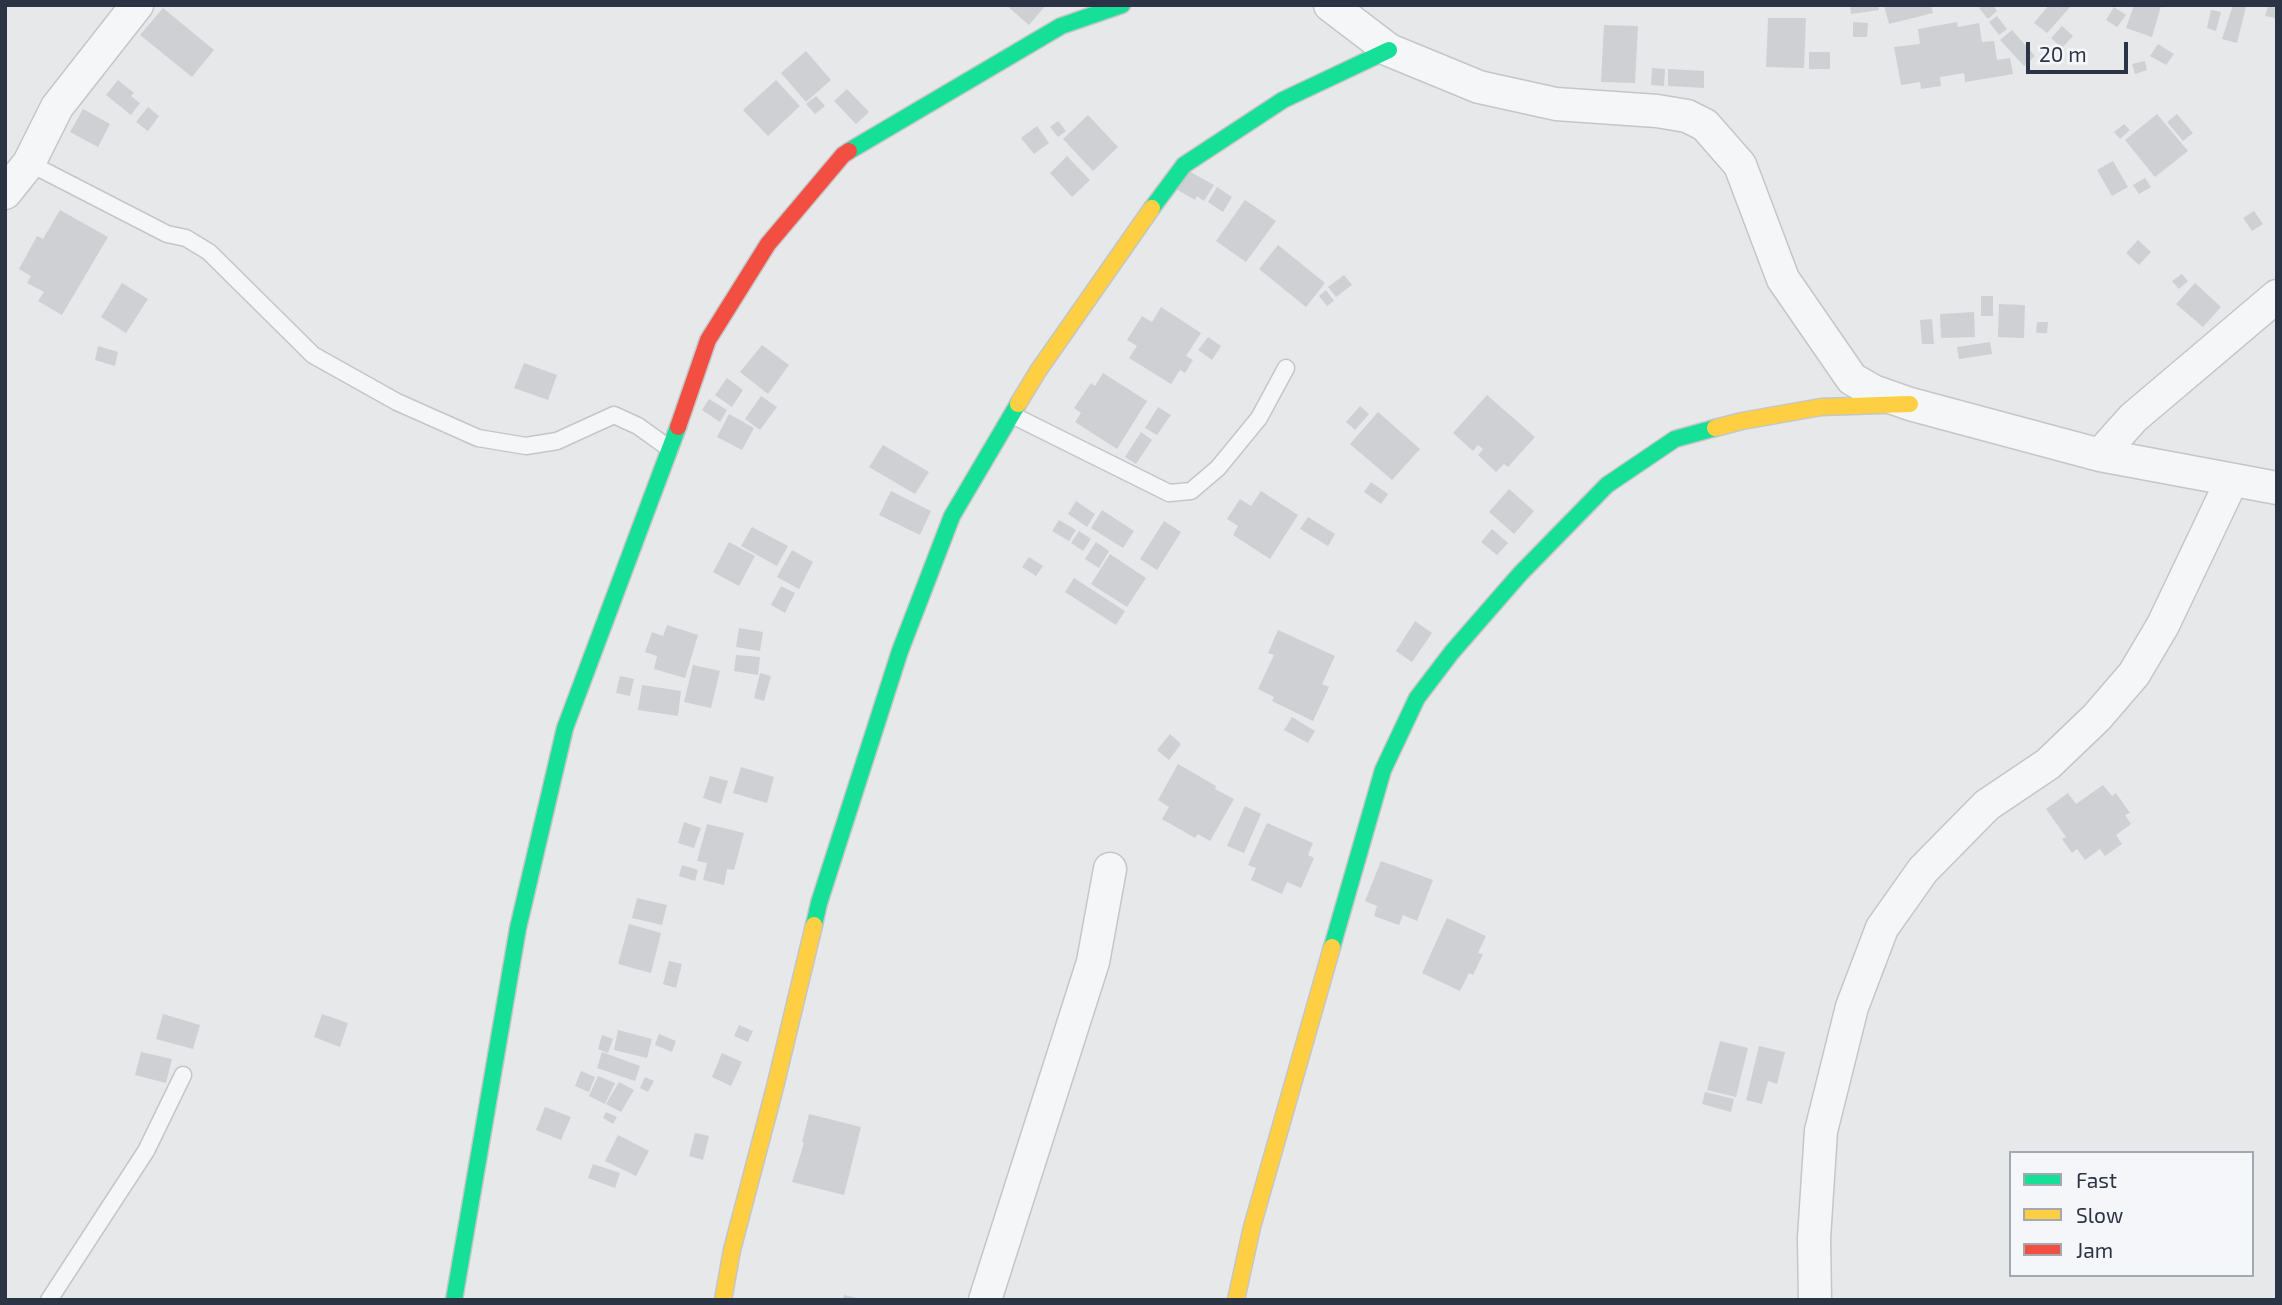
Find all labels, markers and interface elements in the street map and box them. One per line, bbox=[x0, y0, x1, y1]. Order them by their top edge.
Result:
scale bar bbox=[2030, 28, 2132, 72]
text: 20 m bbox=[2039, 41, 2087, 66]
legend bbox=[2009, 1151, 2254, 1277]
text: Fast bbox=[2076, 1167, 2117, 1192]
text: Slow bbox=[2076, 1202, 2123, 1227]
text: Jam bbox=[2076, 1237, 2113, 1262]

